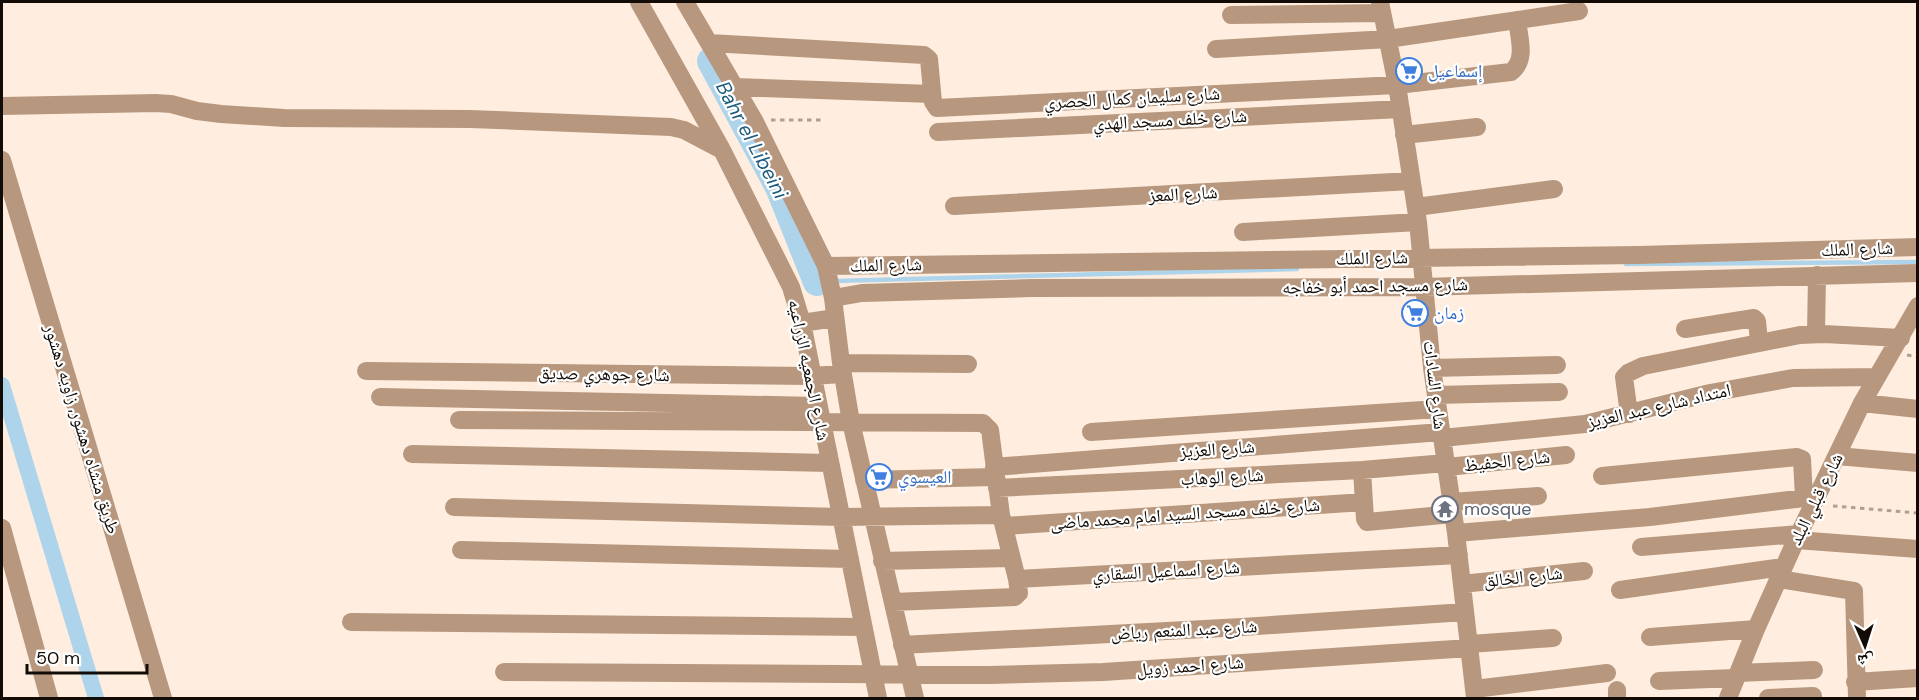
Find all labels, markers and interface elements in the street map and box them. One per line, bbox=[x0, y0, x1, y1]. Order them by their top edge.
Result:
supermarket icon: إسماعيل bbox=[1394, 56, 1424, 86]
place label: إسماعيل bbox=[1428, 59, 1482, 83]
water label: Bahr el Libeini bbox=[710, 77, 794, 204]
street label: شارع سليمان كمال الحصري bbox=[1043, 81, 1221, 117]
street label: شارع خلف مسجد الهدي bbox=[1092, 104, 1248, 139]
street label: شارع المعز bbox=[1147, 180, 1218, 208]
street label: شارع الملك bbox=[1821, 236, 1893, 262]
street label: شارع الملك bbox=[1336, 245, 1408, 271]
street label: شارع الملك bbox=[850, 252, 922, 278]
street label: شارع مسجد احمد أبو خفاجه bbox=[1282, 272, 1468, 300]
street label: شارع الجمعيه الزراعيه bbox=[782, 297, 836, 443]
supermarket icon: زمان bbox=[1400, 298, 1430, 328]
place label: زمان bbox=[1434, 301, 1464, 325]
street label: طريق منشاه دهشور, زاويه دهشور bbox=[38, 320, 125, 537]
street label: شارع السادات bbox=[1418, 339, 1452, 431]
street label: شارع جوهري صديق bbox=[538, 361, 670, 390]
street label: امتداد شارع عبد العزيز bbox=[1584, 378, 1733, 434]
street label: شارع العزيز bbox=[1178, 434, 1255, 464]
street label: شارع الحفيظ bbox=[1463, 445, 1551, 477]
street label: شارع قبلي البلد bbox=[1783, 449, 1851, 550]
supermarket icon: العيسوي bbox=[864, 462, 894, 492]
street label: شارع الوهاب bbox=[1180, 463, 1264, 491]
place label: العيسوي bbox=[898, 465, 952, 492]
street label: شارع خلف مسجد السيد امام محمد ماضى bbox=[1049, 493, 1321, 535]
temple icon: mosque bbox=[1430, 494, 1460, 524]
place label: mosque bbox=[1464, 497, 1532, 521]
street label: شارع اسماعيل السقاري bbox=[1092, 555, 1241, 589]
street label: شارع الخالق bbox=[1482, 561, 1564, 593]
street label: شارع عبد المنعم رياض bbox=[1110, 614, 1258, 646]
north arrow bbox=[1835, 616, 1895, 676]
scale bar bbox=[27, 637, 147, 675]
text: 50 m bbox=[36, 646, 80, 670]
street label: شارع احمد زويل bbox=[1135, 650, 1245, 682]
text: ش bbox=[1857, 650, 1875, 671]

